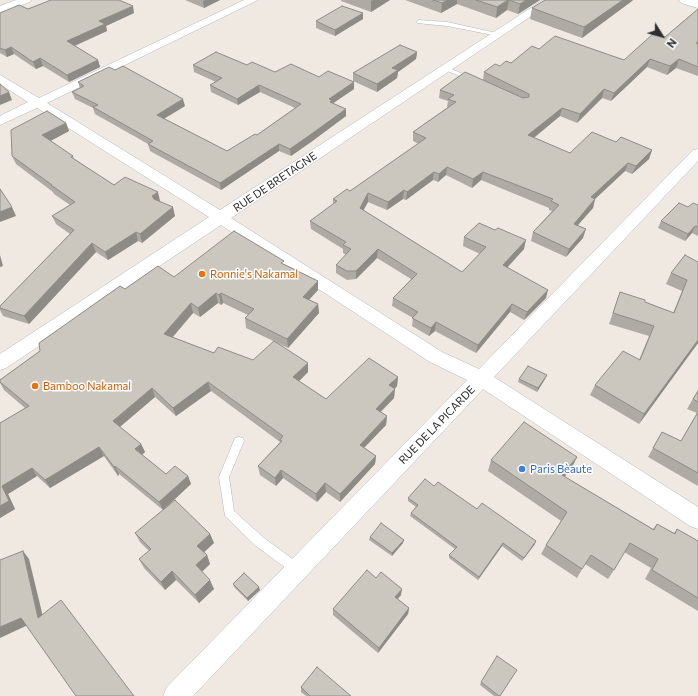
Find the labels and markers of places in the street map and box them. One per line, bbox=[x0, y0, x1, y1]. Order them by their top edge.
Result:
place label: Ronnie's Nakamal bbox=[210, 267, 298, 281]
marker: Ronnie's Nakamal bbox=[197, 269, 207, 279]
place label: Bamboo Nakamal bbox=[43, 379, 131, 393]
marker: Bamboo Nakamal bbox=[30, 381, 40, 391]
place label: Paris Bèaute bbox=[530, 462, 592, 476]
marker: Paris Bèaute bbox=[517, 464, 527, 474]

